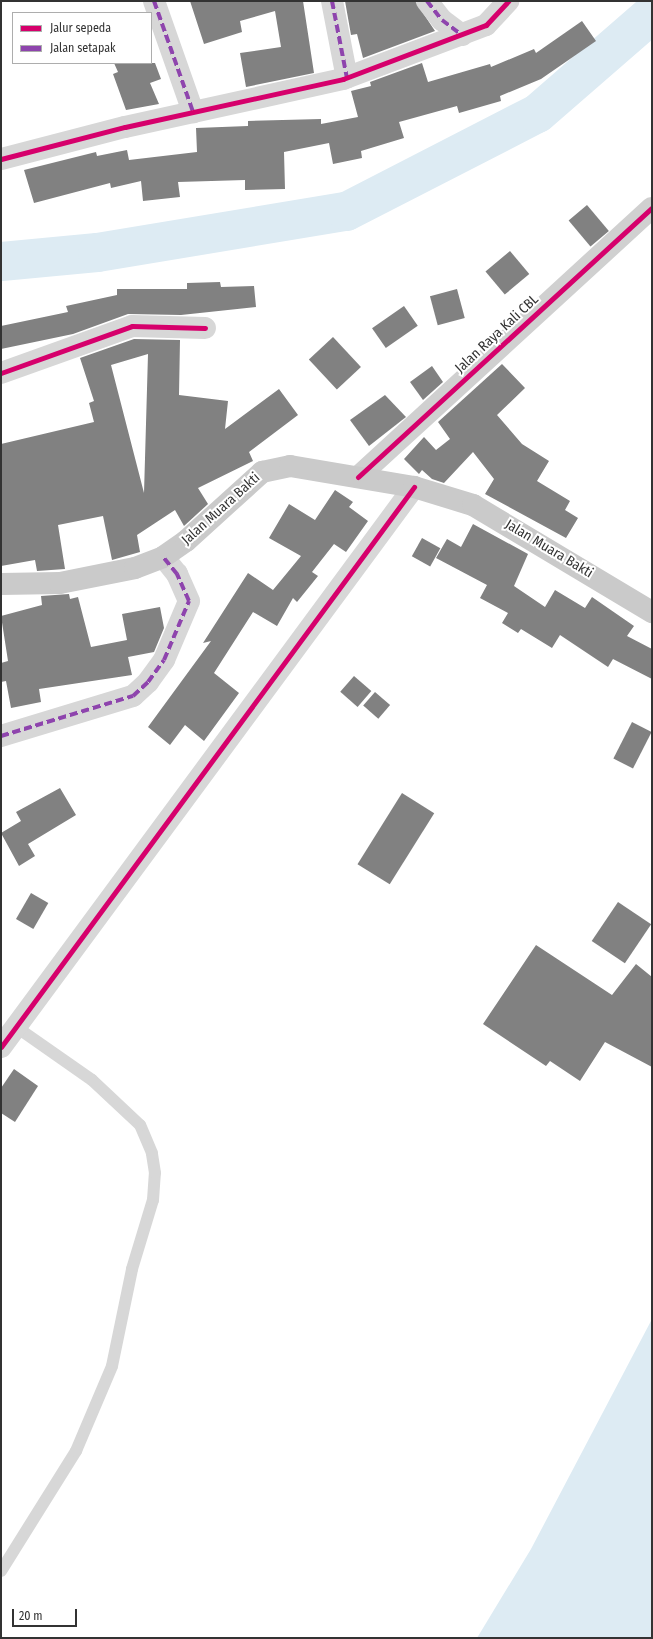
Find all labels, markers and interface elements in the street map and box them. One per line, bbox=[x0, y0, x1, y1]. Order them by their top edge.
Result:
legend bbox=[12, 12, 152, 64]
text: Jalur sepeda bbox=[50, 21, 111, 35]
text: Jalan setapak bbox=[50, 41, 116, 55]
street label: Jalan Raya Kali CBL bbox=[452, 291, 542, 377]
street label: Jalan Muara Bakti bbox=[178, 469, 264, 549]
street label: Jalan Muara Bakti bbox=[502, 516, 596, 582]
scale bar bbox=[14, 1601, 79, 1627]
text: 20 m bbox=[19, 1609, 43, 1623]

